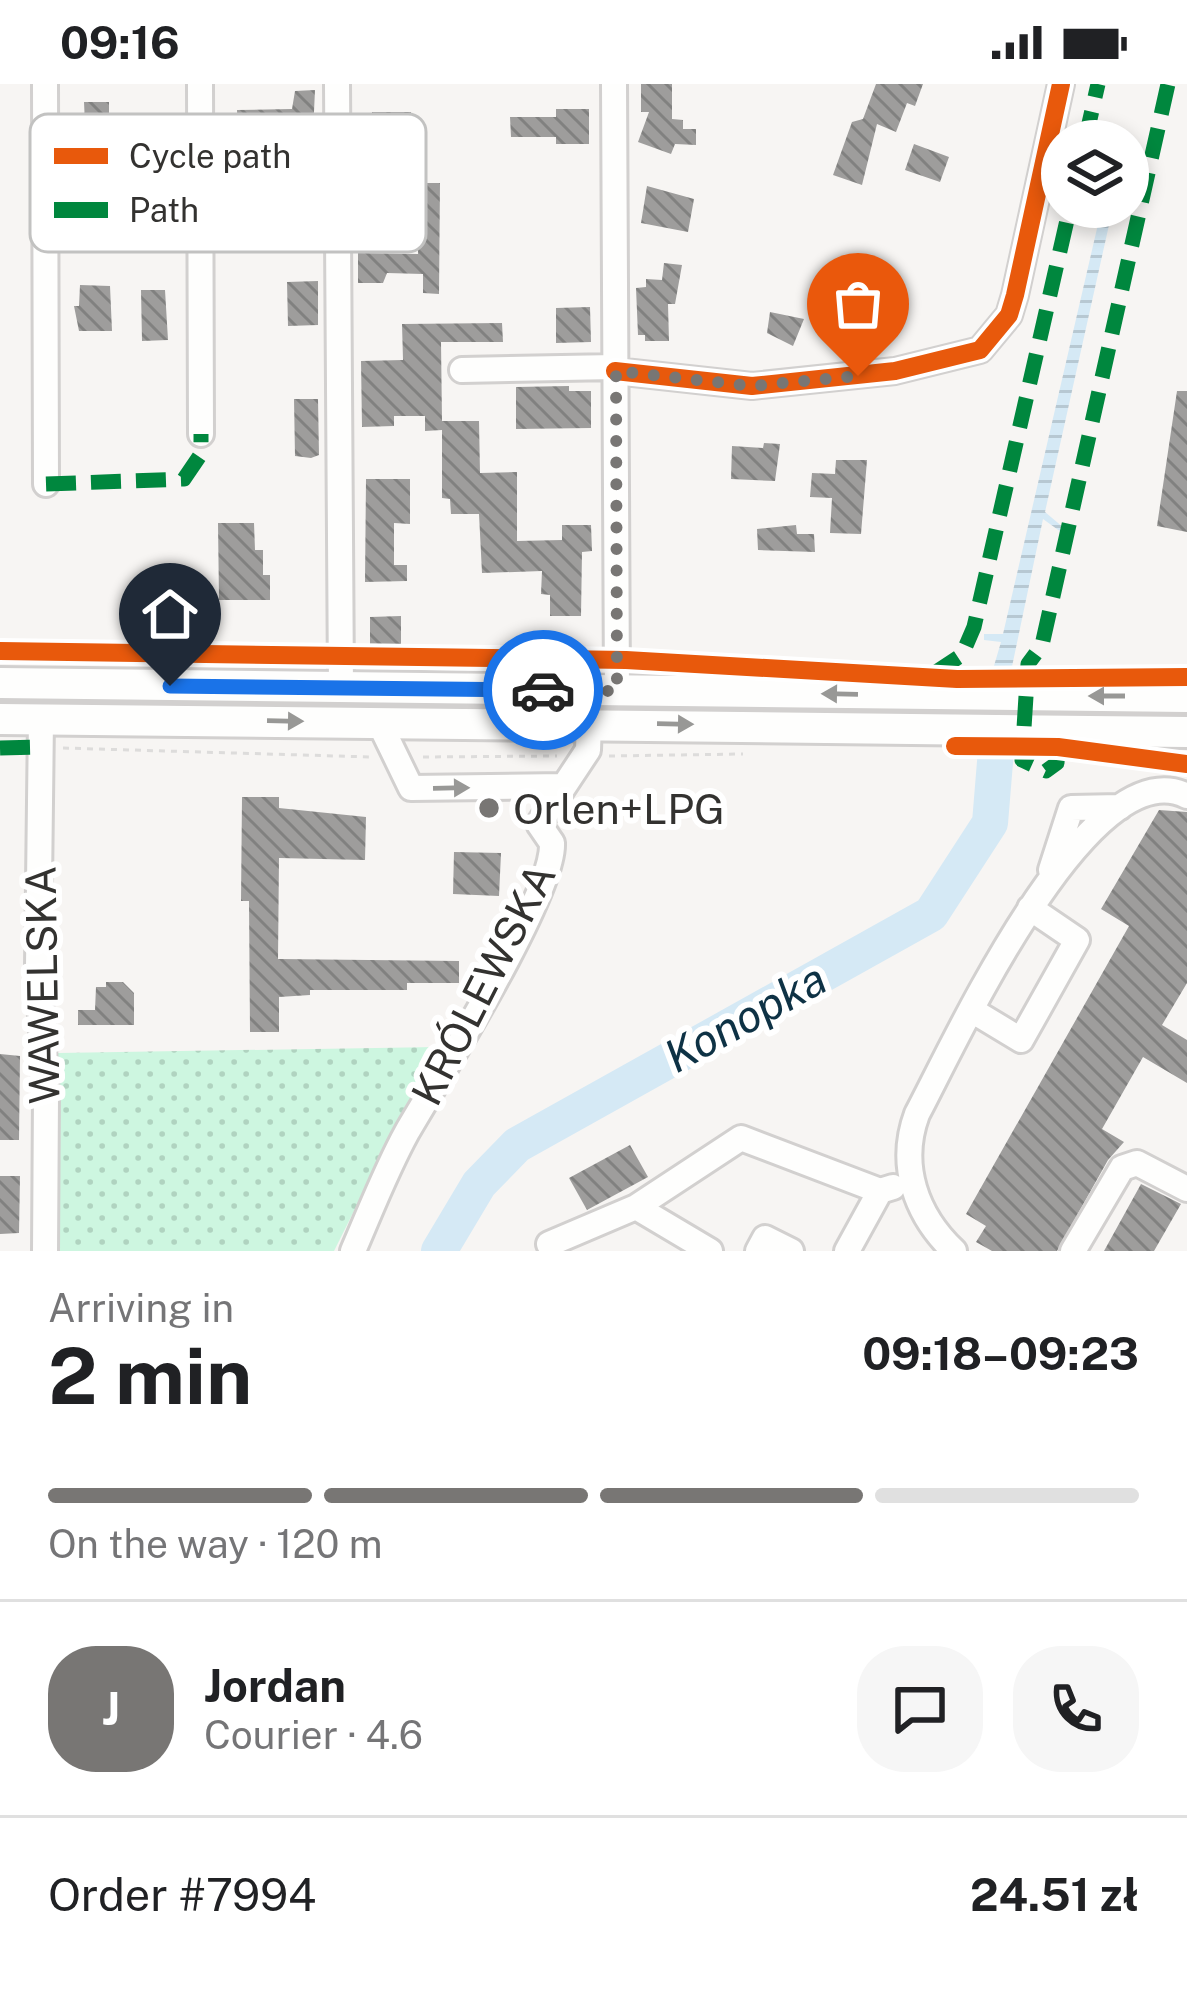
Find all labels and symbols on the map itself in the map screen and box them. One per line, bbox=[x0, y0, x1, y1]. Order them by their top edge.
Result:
legend bbox=[30, 114, 426, 252]
text: Cycle path bbox=[129, 137, 291, 175]
text: Path bbox=[129, 191, 199, 229]
pin bbox=[807, 253, 909, 376]
pin bbox=[119, 563, 221, 686]
courier bbox=[483, 630, 603, 750]
one-way arrow bbox=[820, 685, 858, 704]
one-way arrow bbox=[1087, 686, 1125, 706]
one-way arrow bbox=[267, 711, 305, 731]
one-way arrow bbox=[657, 714, 695, 734]
one-way arrow bbox=[433, 778, 471, 798]
place label: Orlen+LPG bbox=[513, 784, 725, 833]
marker: Orlen+LPG bbox=[476, 795, 502, 821]
street label: KRÓLEWSKA bbox=[401, 855, 565, 1113]
street label: WAWELSKA bbox=[15, 865, 69, 1105]
water label: Konopka bbox=[655, 951, 835, 1083]

